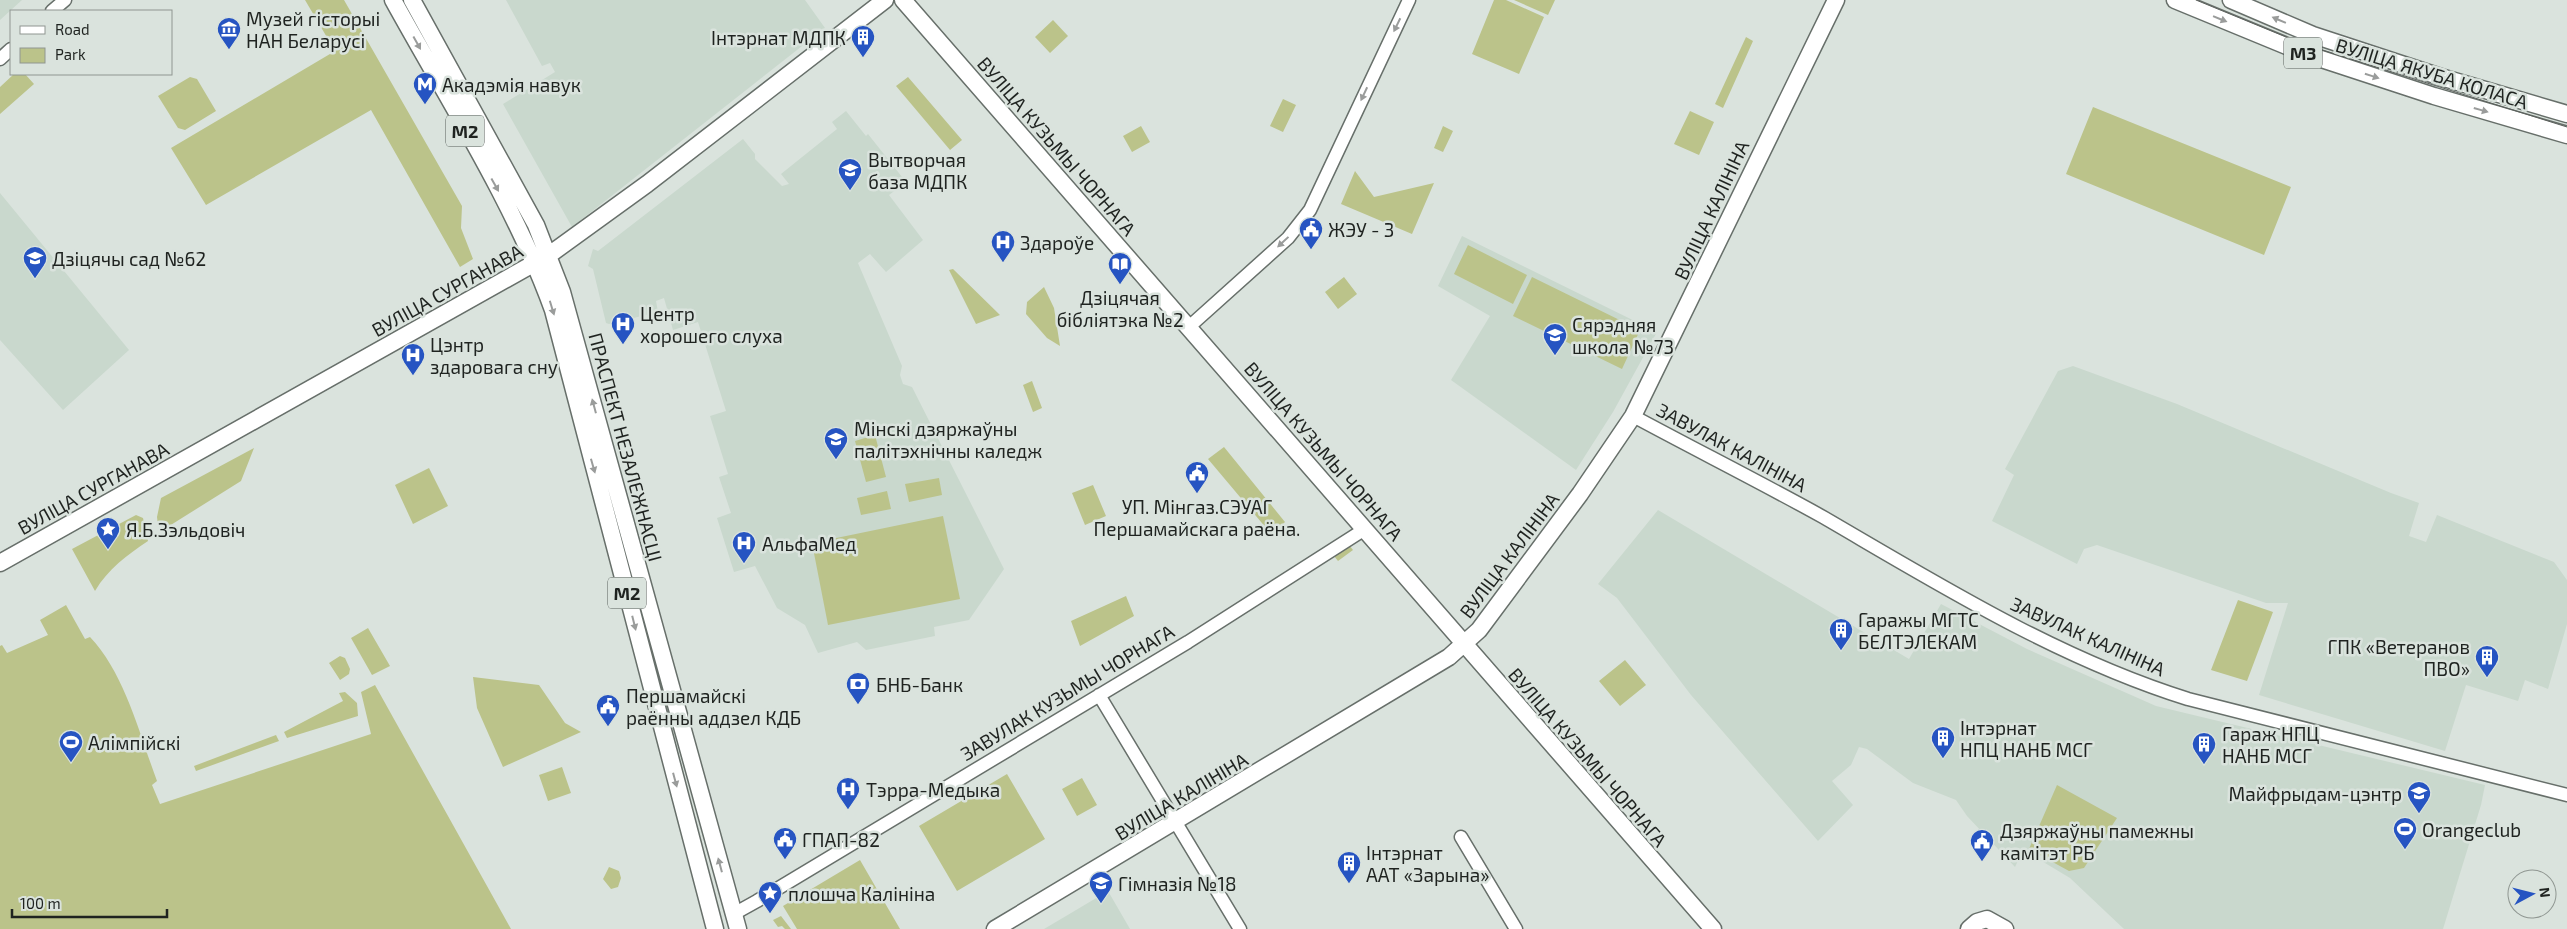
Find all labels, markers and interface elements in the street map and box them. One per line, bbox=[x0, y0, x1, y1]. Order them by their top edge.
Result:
place label: Музей гісторыі НАН Беларусі bbox=[246, 7, 380, 53]
legend bbox=[10, 10, 172, 75]
one-way arrow bbox=[2213, 15, 2227, 23]
museum icon: Музей гісторыі НАН Беларусі bbox=[216, 16, 242, 50]
one-way arrow bbox=[2272, 16, 2286, 24]
one-way arrow bbox=[1393, 18, 1401, 32]
text: Road bbox=[55, 20, 90, 38]
building icon: Інтэрнат МДПК bbox=[850, 24, 876, 58]
place label: Інтэрнат МДПК bbox=[711, 26, 846, 49]
street label: ВУЛІЦА ЯКУБА КОЛАСА bbox=[2333, 33, 2531, 113]
one-way arrow bbox=[412, 36, 421, 49]
road number: М3 bbox=[2284, 38, 2322, 68]
text: Park bbox=[55, 45, 86, 63]
street label: ВУЛІЦА КУЗЬМЫ ЧОРНАГА bbox=[973, 52, 1141, 240]
metro station icon: Акадэмія навук bbox=[412, 71, 438, 105]
place label: Акадэмія навук bbox=[442, 73, 581, 97]
one-way arrow bbox=[2365, 73, 2380, 81]
one-way arrow bbox=[1360, 87, 1368, 101]
one-way arrow bbox=[2473, 106, 2488, 114]
road number: М2 bbox=[446, 115, 484, 146]
street label: ВУЛІЦА КАЛІНІНА bbox=[1669, 137, 1753, 283]
place label: Вытворчая база МДПК bbox=[868, 148, 967, 193]
school or university icon: Вытворчая база МДПК bbox=[837, 157, 863, 191]
one-way arrow bbox=[491, 178, 500, 191]
public building icon: ЖЭУ - 3 bbox=[1298, 216, 1324, 250]
place label: ЖЭУ - 3 bbox=[1328, 218, 1394, 241]
hospital icon: Здароўе bbox=[990, 229, 1016, 263]
place label: Здароўе bbox=[1020, 231, 1094, 255]
one-way arrow bbox=[1278, 236, 1290, 248]
street label: ВУЛІЦА СУРГАНАВА bbox=[367, 239, 527, 341]
school or university icon: Дзіцячы сад №62 bbox=[22, 245, 48, 279]
place label: Дзіцячы сад №62 bbox=[52, 247, 206, 270]
library icon: Дзіцячая бібліятэка №2 bbox=[1107, 251, 1133, 285]
place label: Дзіцячая бібліятэка №2 bbox=[1056, 286, 1184, 331]
one-way arrow bbox=[549, 301, 556, 316]
place label: Центр хорошего слуха bbox=[640, 302, 783, 348]
hospital icon: Центр хорошего слуха bbox=[610, 311, 636, 345]
place label: Сярэдняя школа №73 bbox=[1572, 313, 1674, 358]
school or university icon: Сярэдняя школа №73 bbox=[1542, 322, 1568, 356]
street label: ПРАСПЕКТ НЕЗАЛЕЖНАСЦІ bbox=[584, 330, 668, 564]
place label: Цэнтр здаровага сну bbox=[430, 333, 558, 379]
hospital icon: Цэнтр здаровага сну bbox=[400, 342, 426, 376]
street label: ВУЛІЦА КУЗЬМЫ ЧОРНАГА bbox=[1240, 357, 1408, 545]
street label: ЗАВУЛАК КАЛІНІНА bbox=[1653, 398, 1811, 496]
one-way arrow bbox=[590, 399, 598, 414]
place label: Мінскі дзяржаўны палітэхнічны каледж bbox=[854, 417, 1042, 462]
school or university icon: Мінскі дзяржаўны палітэхнічны каледж bbox=[823, 426, 849, 460]
street label: ВУЛІЦА СУРГАНАВА bbox=[13, 437, 173, 539]
one-way arrow bbox=[589, 458, 597, 473]
public building icon: УП. Мінгаз.СЭУАГ Першамайскага раёна. bbox=[1184, 460, 1210, 494]
street label: ВУЛІЦА КАЛІНІНА bbox=[1454, 488, 1564, 622]
place label: УП. Мінгаз.СЭУАГ Першамайскага раёна. bbox=[1094, 495, 1300, 540]
place icon: Я.Б.Зэльдовіч bbox=[95, 516, 121, 550]
place label: Я.Б.Зэльдовіч bbox=[126, 518, 245, 541]
hospital icon: АльфаМед bbox=[731, 530, 757, 564]
place label: АльфаМед bbox=[762, 532, 856, 555]
road number: М2 bbox=[608, 578, 646, 608]
street label: ЗАВУЛАК КАЛІНІНА bbox=[2007, 592, 2169, 680]
place label: Гаражы МГТС БЕЛТЭЛЕКАМ bbox=[1858, 608, 1979, 653]
one-way arrow bbox=[630, 615, 638, 630]
building icon: Гаражы МГТС БЕЛТЭЛЕКАМ bbox=[1828, 617, 1854, 651]
street label: ЗАВУЛАК КУЗЬМЫ ЧОРНАГА bbox=[956, 619, 1178, 765]
place label: ГПК «Ветеранов ПВО» bbox=[2328, 635, 2470, 680]
building icon: ГПК «Ветеранов ПВО» bbox=[2474, 644, 2500, 678]
street label: ВУЛІЦА КУЗЬМЫ ЧОРНАГА bbox=[1504, 663, 1672, 851]
bank icon: БНБ-Банк bbox=[845, 671, 871, 705]
place label: БНБ-Банк bbox=[876, 673, 963, 696]
place label: Першамайскі раённы аддзел КДБ bbox=[626, 684, 801, 729]
public building icon: Першамайскі раённы аддзел КДБ bbox=[595, 693, 621, 727]
place label: Інтэрнат НПЦ НАНБ МСГ bbox=[1960, 716, 2093, 761]
place label: Гараж НПЦ НАНБ МСГ bbox=[2222, 722, 2319, 767]
building icon: Інтэрнат НПЦ НАНБ МСГ bbox=[1930, 725, 1956, 759]
sports icon: Алімпійскі bbox=[58, 729, 84, 763]
place label: Алімпійскі bbox=[88, 731, 181, 754]
building icon: Гараж НПЦ НАНБ МСГ bbox=[2191, 731, 2217, 765]
street label: ВУЛІЦА КАЛІНІНА bbox=[1110, 747, 1252, 845]
one-way arrow bbox=[671, 772, 679, 787]
hospital icon: Тэрра-Медыка bbox=[835, 776, 861, 810]
place label: Тэрра-Медыка bbox=[866, 778, 1000, 801]
school or university icon: Майфрыдам-цэнтр bbox=[2406, 780, 2432, 814]
place label: Майфрыдам-цэнтр bbox=[2229, 782, 2402, 805]
sports icon: Orangeclub bbox=[2392, 816, 2418, 850]
place label: Orangeclub bbox=[2422, 818, 2521, 841]
place label: Дзяржаўны памежны камітэт РБ bbox=[2000, 819, 2194, 864]
public building icon: ГПАП-82 bbox=[772, 826, 798, 860]
place label: ГПАП-82 bbox=[802, 828, 880, 851]
public building icon: Дзяржаўны памежны камітэт РБ bbox=[1969, 828, 1995, 862]
place label: Інтэрнат ААТ «Зарына» bbox=[1366, 841, 1489, 886]
building icon: Інтэрнат ААТ «Зарына» bbox=[1336, 850, 1362, 884]
one-way arrow bbox=[716, 857, 724, 872]
north arrow bbox=[2507, 869, 2557, 919]
school or university icon: Гімназія №18 bbox=[1088, 870, 1114, 904]
place label: Гімназія №18 bbox=[1118, 872, 1237, 895]
place icon: плошча Калініна bbox=[757, 880, 783, 914]
place label: плошча Калініна bbox=[788, 882, 935, 905]
scale bar bbox=[12, 886, 168, 918]
text: N bbox=[2536, 886, 2554, 898]
text: 100 m bbox=[20, 894, 61, 912]

